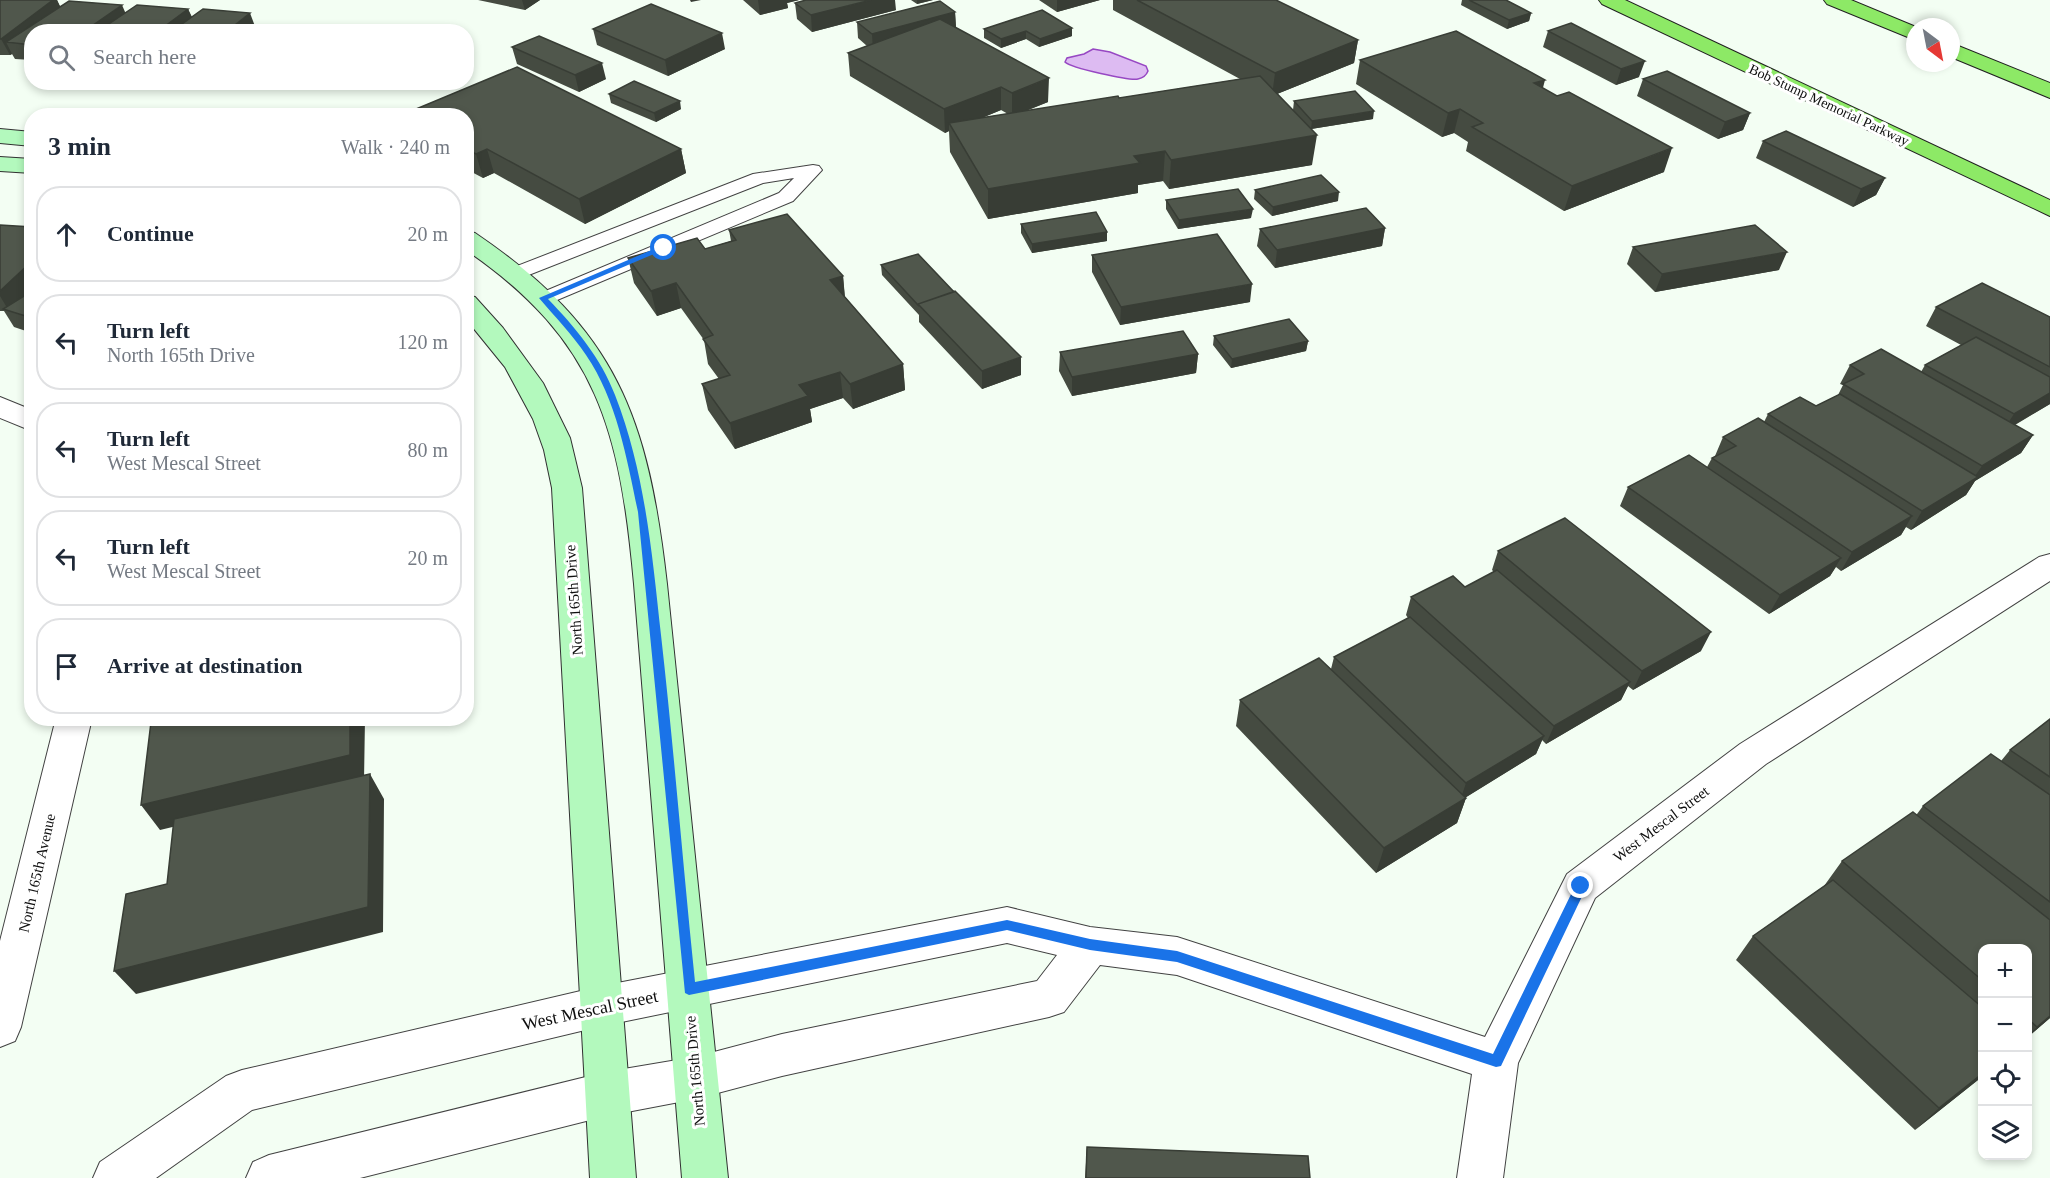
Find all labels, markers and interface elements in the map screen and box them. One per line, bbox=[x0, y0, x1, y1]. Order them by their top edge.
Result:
north arrow bbox=[1906, 18, 1960, 72]
search box bbox=[24, 24, 474, 90]
icon: search bbox=[45, 41, 78, 74]
text: Search here bbox=[93, 44, 196, 69]
street label: Bob Stump Memorial Parkway bbox=[1747, 61, 1911, 149]
text: 3 min bbox=[48, 132, 111, 161]
text: Walk · 240 m bbox=[341, 136, 450, 158]
icon: ahead bbox=[50, 218, 83, 251]
text: Continue bbox=[107, 221, 194, 246]
text: 20 m bbox=[407, 223, 448, 245]
route start bbox=[650, 234, 676, 260]
text: Turn left bbox=[107, 318, 190, 343]
icon: left bbox=[50, 326, 83, 359]
text: 120 m bbox=[397, 331, 448, 353]
text: North 165th Drive bbox=[107, 344, 255, 366]
text: Turn left bbox=[107, 426, 190, 451]
icon: left bbox=[50, 434, 83, 467]
text: 80 m bbox=[407, 439, 448, 461]
text: West Mescal Street bbox=[107, 452, 261, 474]
text: Turn left bbox=[107, 534, 190, 559]
icon: left bbox=[50, 542, 83, 575]
street label: North 165th Drive bbox=[562, 544, 586, 656]
text: 20 m bbox=[407, 547, 448, 569]
text: West Mescal Street bbox=[107, 560, 261, 582]
icon: arrive bbox=[50, 650, 83, 683]
text: Arrive at destination bbox=[107, 653, 303, 678]
street label: West Mescal Street bbox=[1610, 782, 1713, 865]
street label: North 165th Avenue bbox=[16, 812, 59, 934]
route end bbox=[1567, 872, 1593, 898]
map controls bbox=[1978, 944, 2032, 1160]
button: + bbox=[1978, 944, 2032, 998]
street label: West Mescal Street bbox=[520, 986, 660, 1034]
button: − bbox=[1978, 998, 2032, 1052]
street label: North 165th Drive bbox=[682, 1015, 708, 1127]
button: locate bbox=[1978, 1052, 2032, 1106]
button: layers bbox=[1978, 1106, 2032, 1160]

